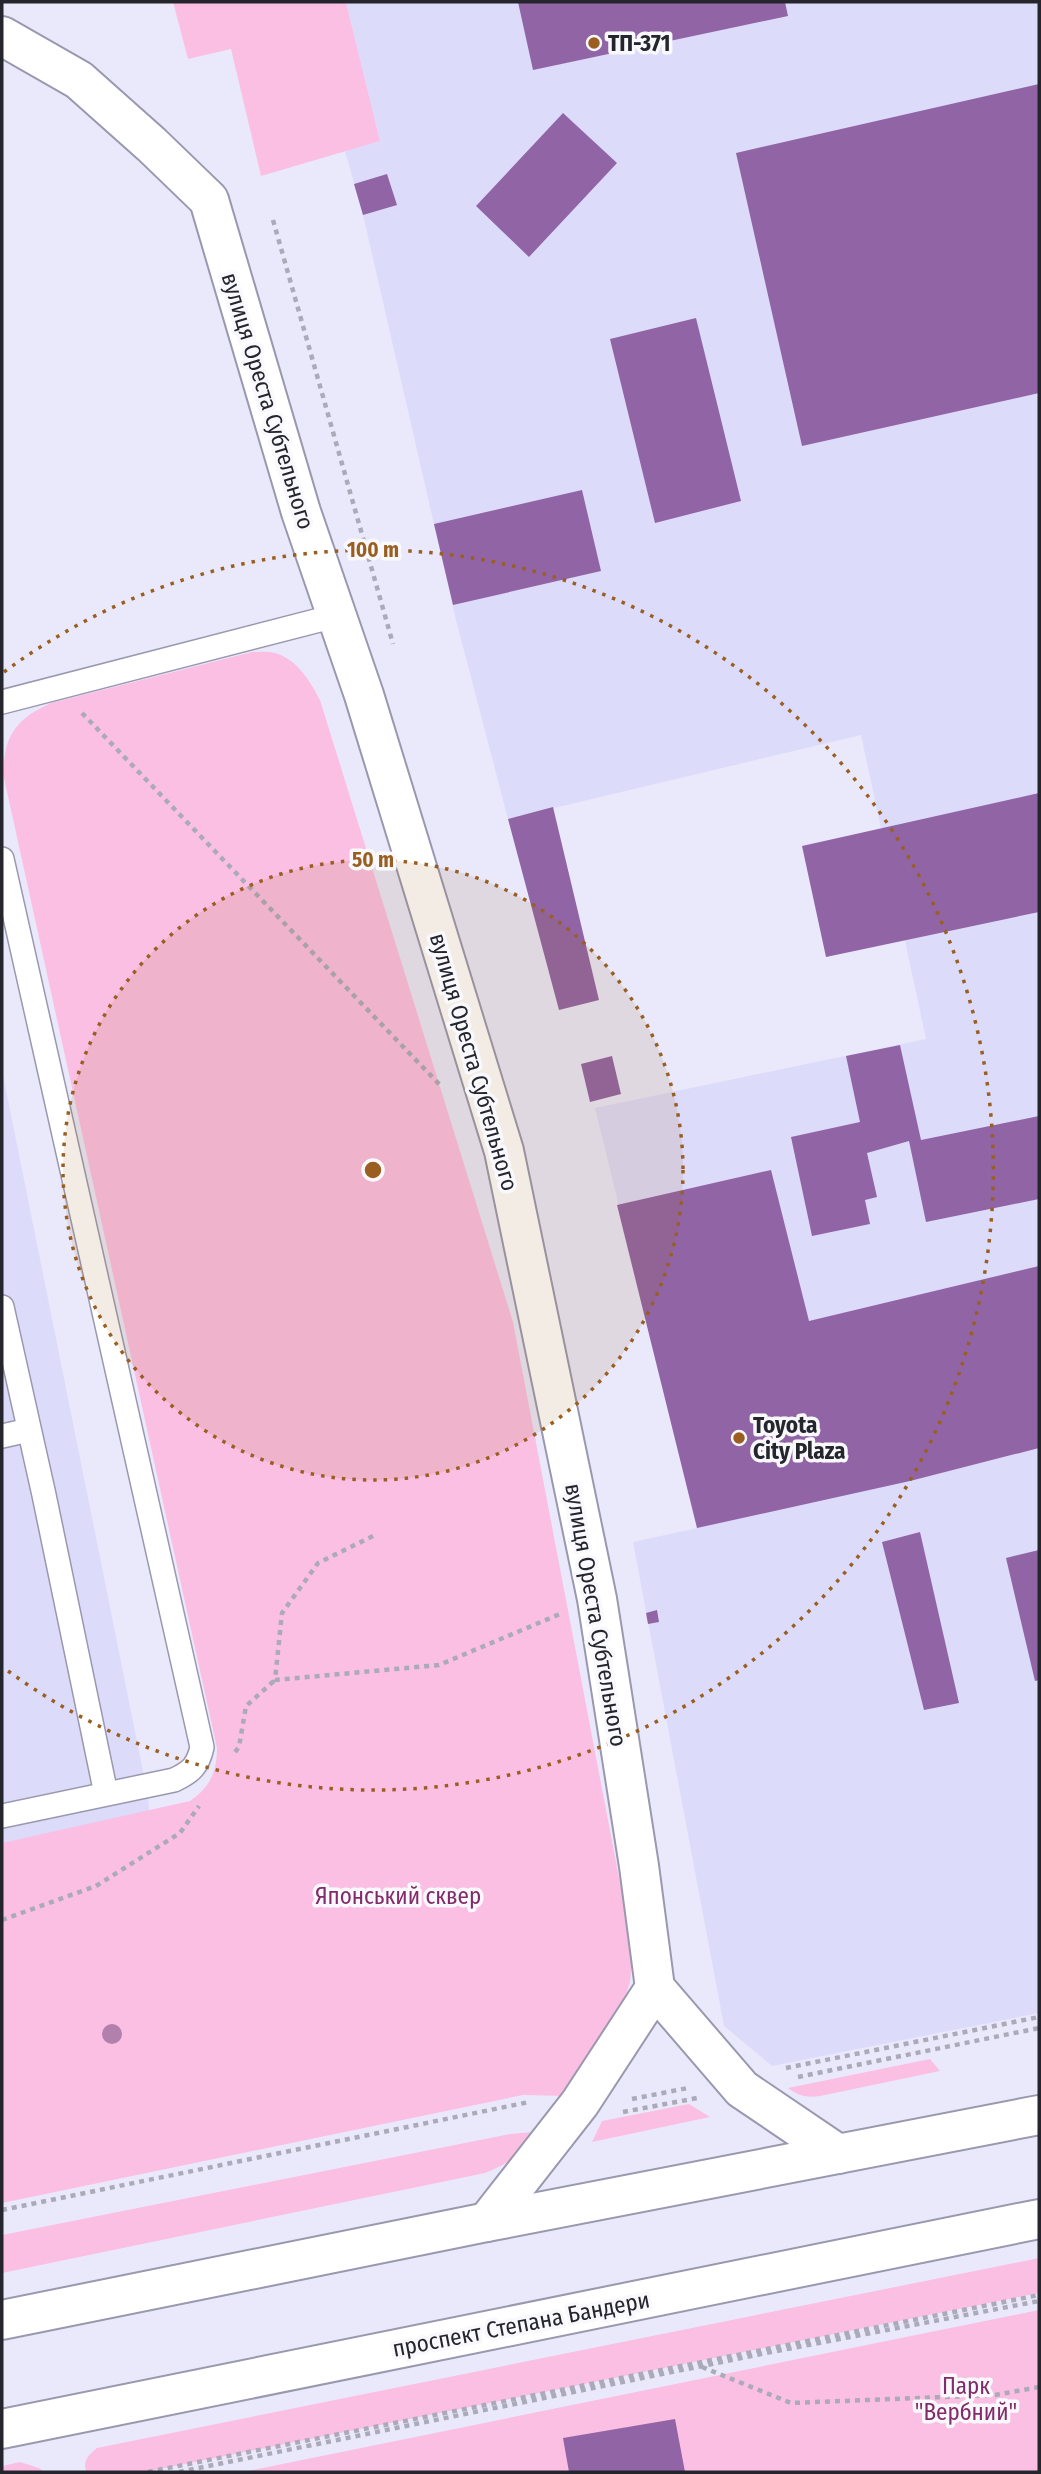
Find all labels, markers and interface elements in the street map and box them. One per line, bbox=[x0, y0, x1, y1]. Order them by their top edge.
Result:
place label: ТП-371 bbox=[608, 29, 671, 57]
marker: ТП-371 bbox=[586, 35, 602, 51]
street label: вулиця Ореста Субтельного bbox=[216, 269, 320, 533]
text: 100 m bbox=[347, 537, 399, 563]
text: 50 m bbox=[352, 847, 394, 873]
street label: вулиця Ореста Субтельного bbox=[424, 930, 524, 1194]
centre of rings bbox=[361, 1158, 385, 1182]
place label: Toyota City Plaza bbox=[753, 1411, 845, 1465]
marker: Toyota City Plaza bbox=[731, 1430, 747, 1446]
street label: вулиця Ореста Субтельного bbox=[559, 1481, 633, 1749]
park label: Японський сквер bbox=[315, 1882, 481, 1910]
street label: проспект Степана Бандери bbox=[390, 2285, 652, 2363]
park label: Парк "Вербний" bbox=[915, 2372, 1017, 2426]

